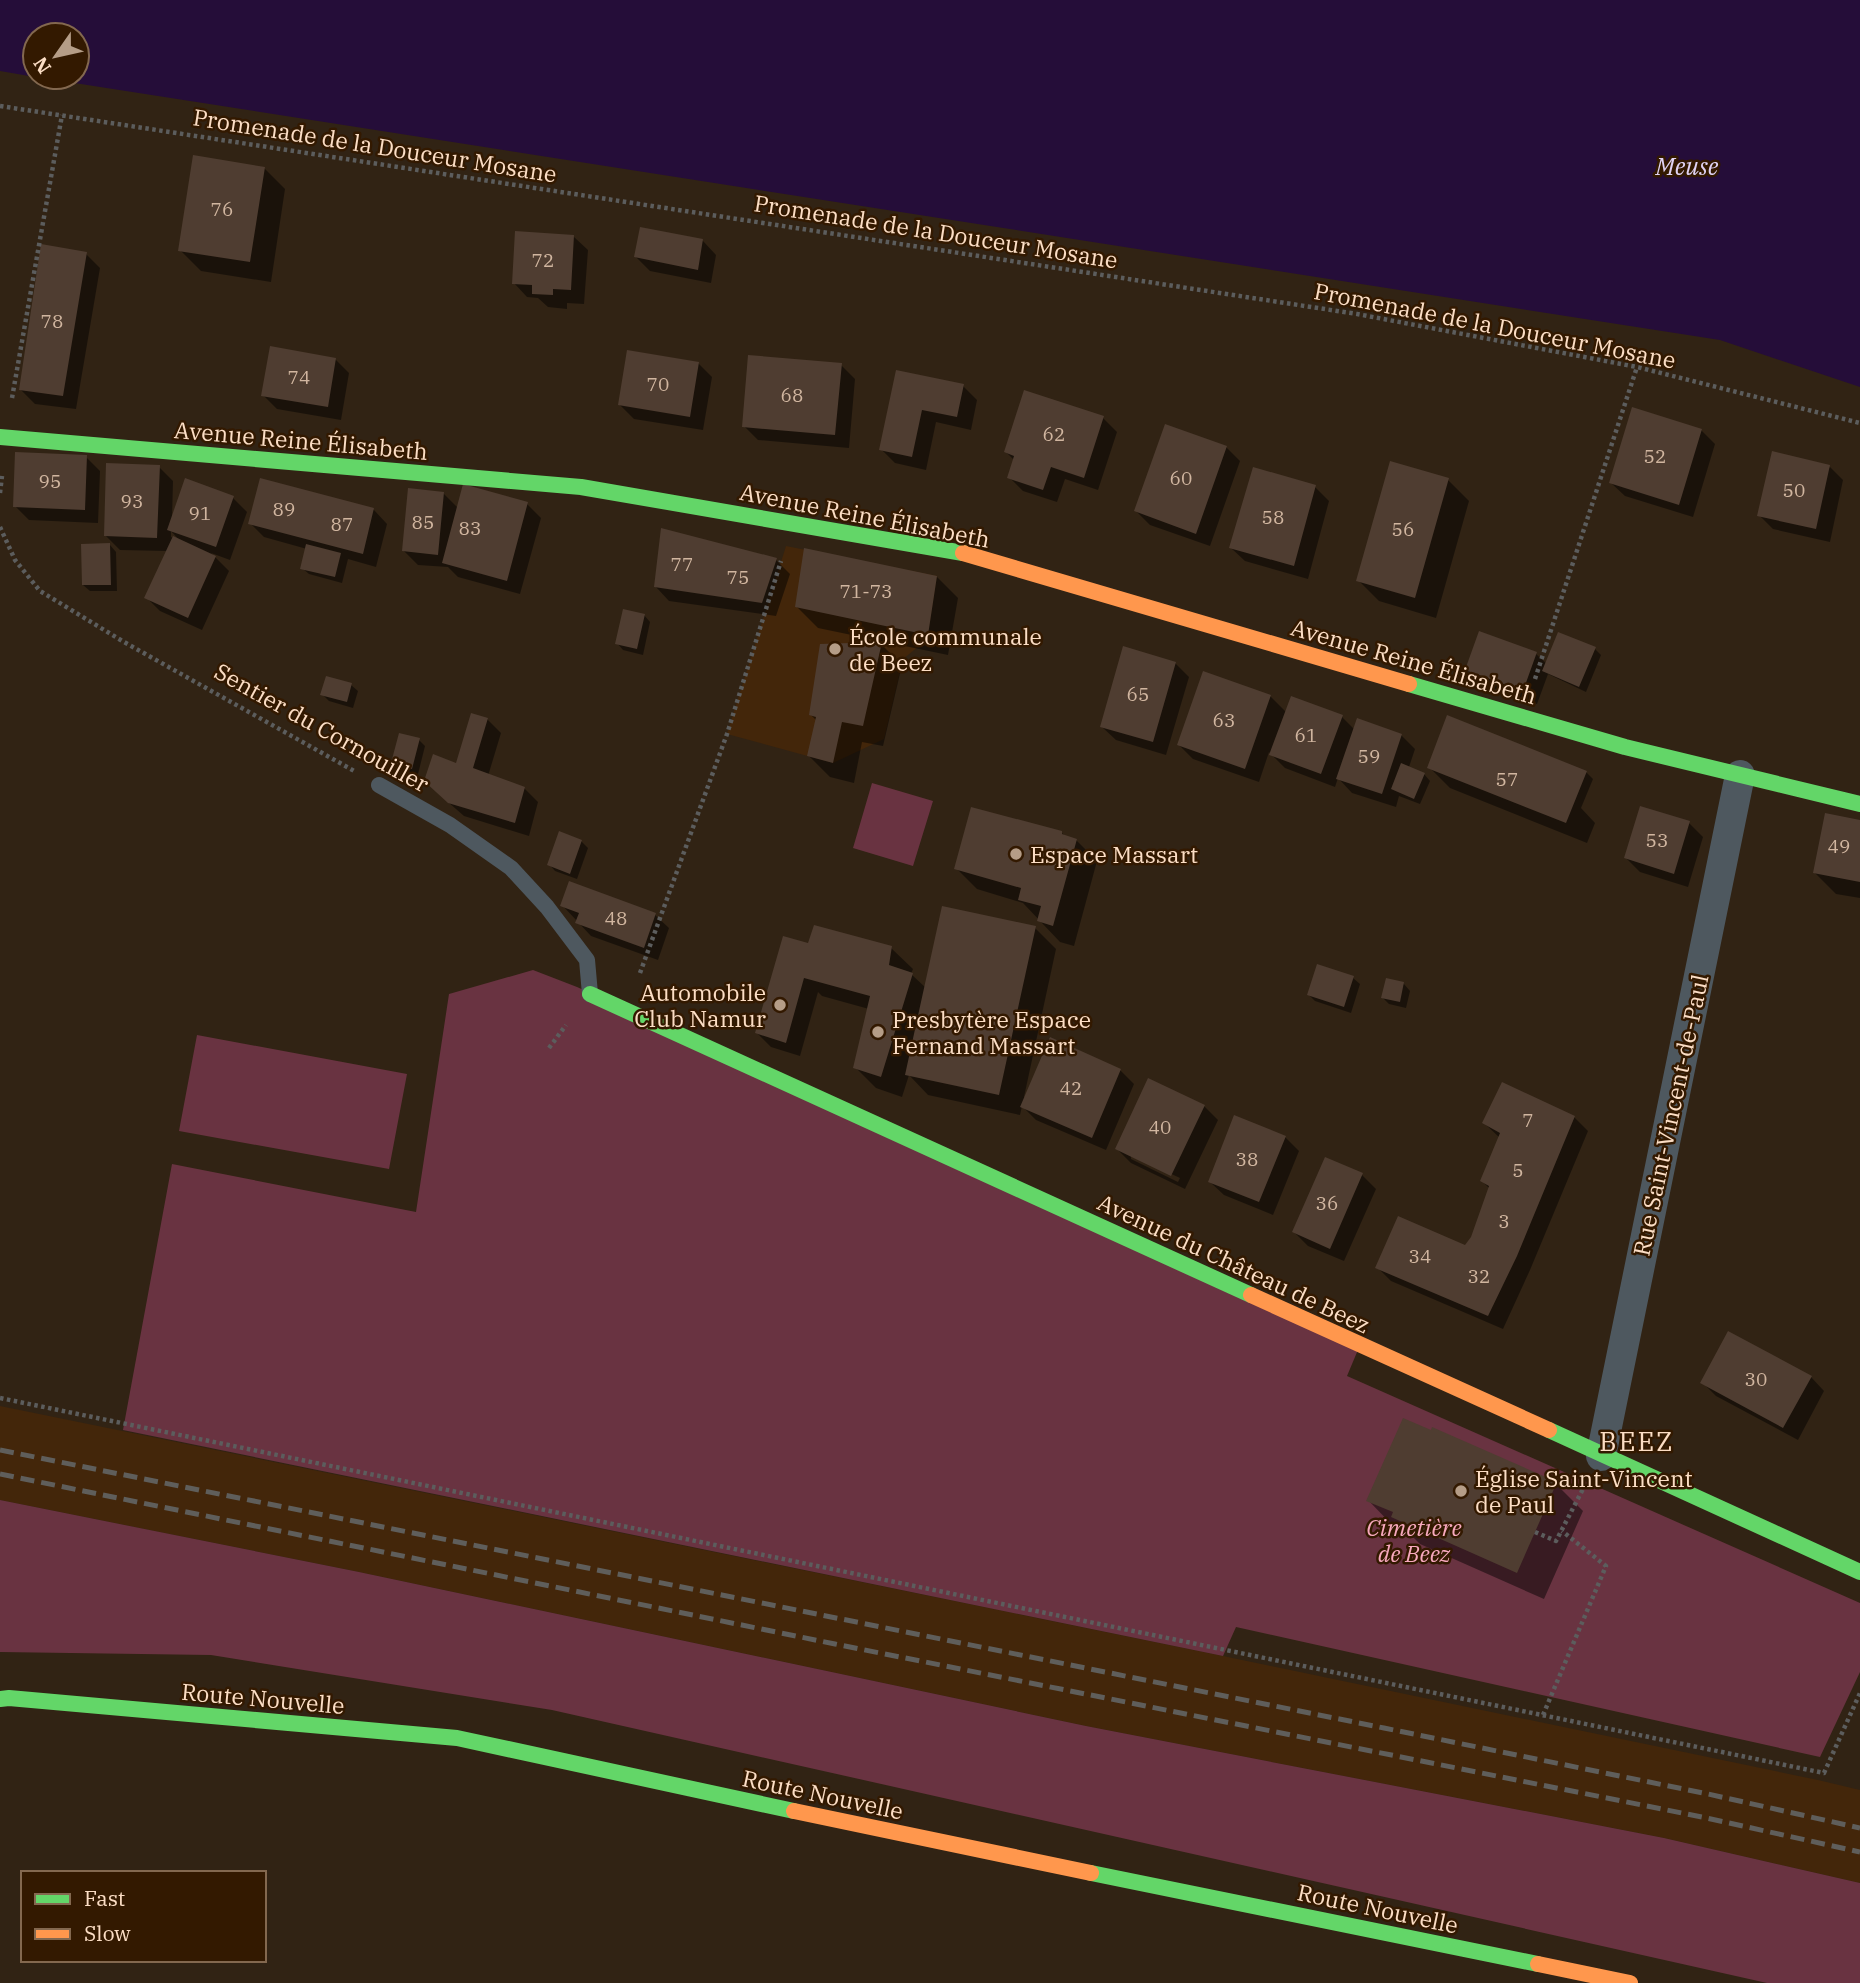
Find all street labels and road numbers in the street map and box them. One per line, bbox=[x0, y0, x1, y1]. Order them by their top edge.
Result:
street label: Promenade de la Douceur Mosane bbox=[191, 101, 559, 189]
street label: Promenade de la Douceur Mosane bbox=[752, 187, 1120, 275]
street label: Promenade de la Douceur Mosane bbox=[1312, 275, 1678, 375]
street label: Avenue Reine Élisabeth bbox=[173, 414, 429, 466]
street label: Avenue Reine Élisabeth bbox=[737, 476, 993, 554]
street label: Avenue Reine Élisabeth bbox=[1288, 612, 1540, 710]
street label: Sentier du Cornouiller bbox=[209, 656, 435, 798]
street label: Rue Saint-Vincent-de-Paul bbox=[1625, 971, 1715, 1259]
street label: Avenue du Château de Beez bbox=[1093, 1187, 1375, 1339]
street label: Route Nouvelle bbox=[180, 1676, 346, 1720]
street label: Route Nouvelle bbox=[740, 1762, 906, 1826]
street label: Route Nouvelle bbox=[1295, 1876, 1461, 1940]

